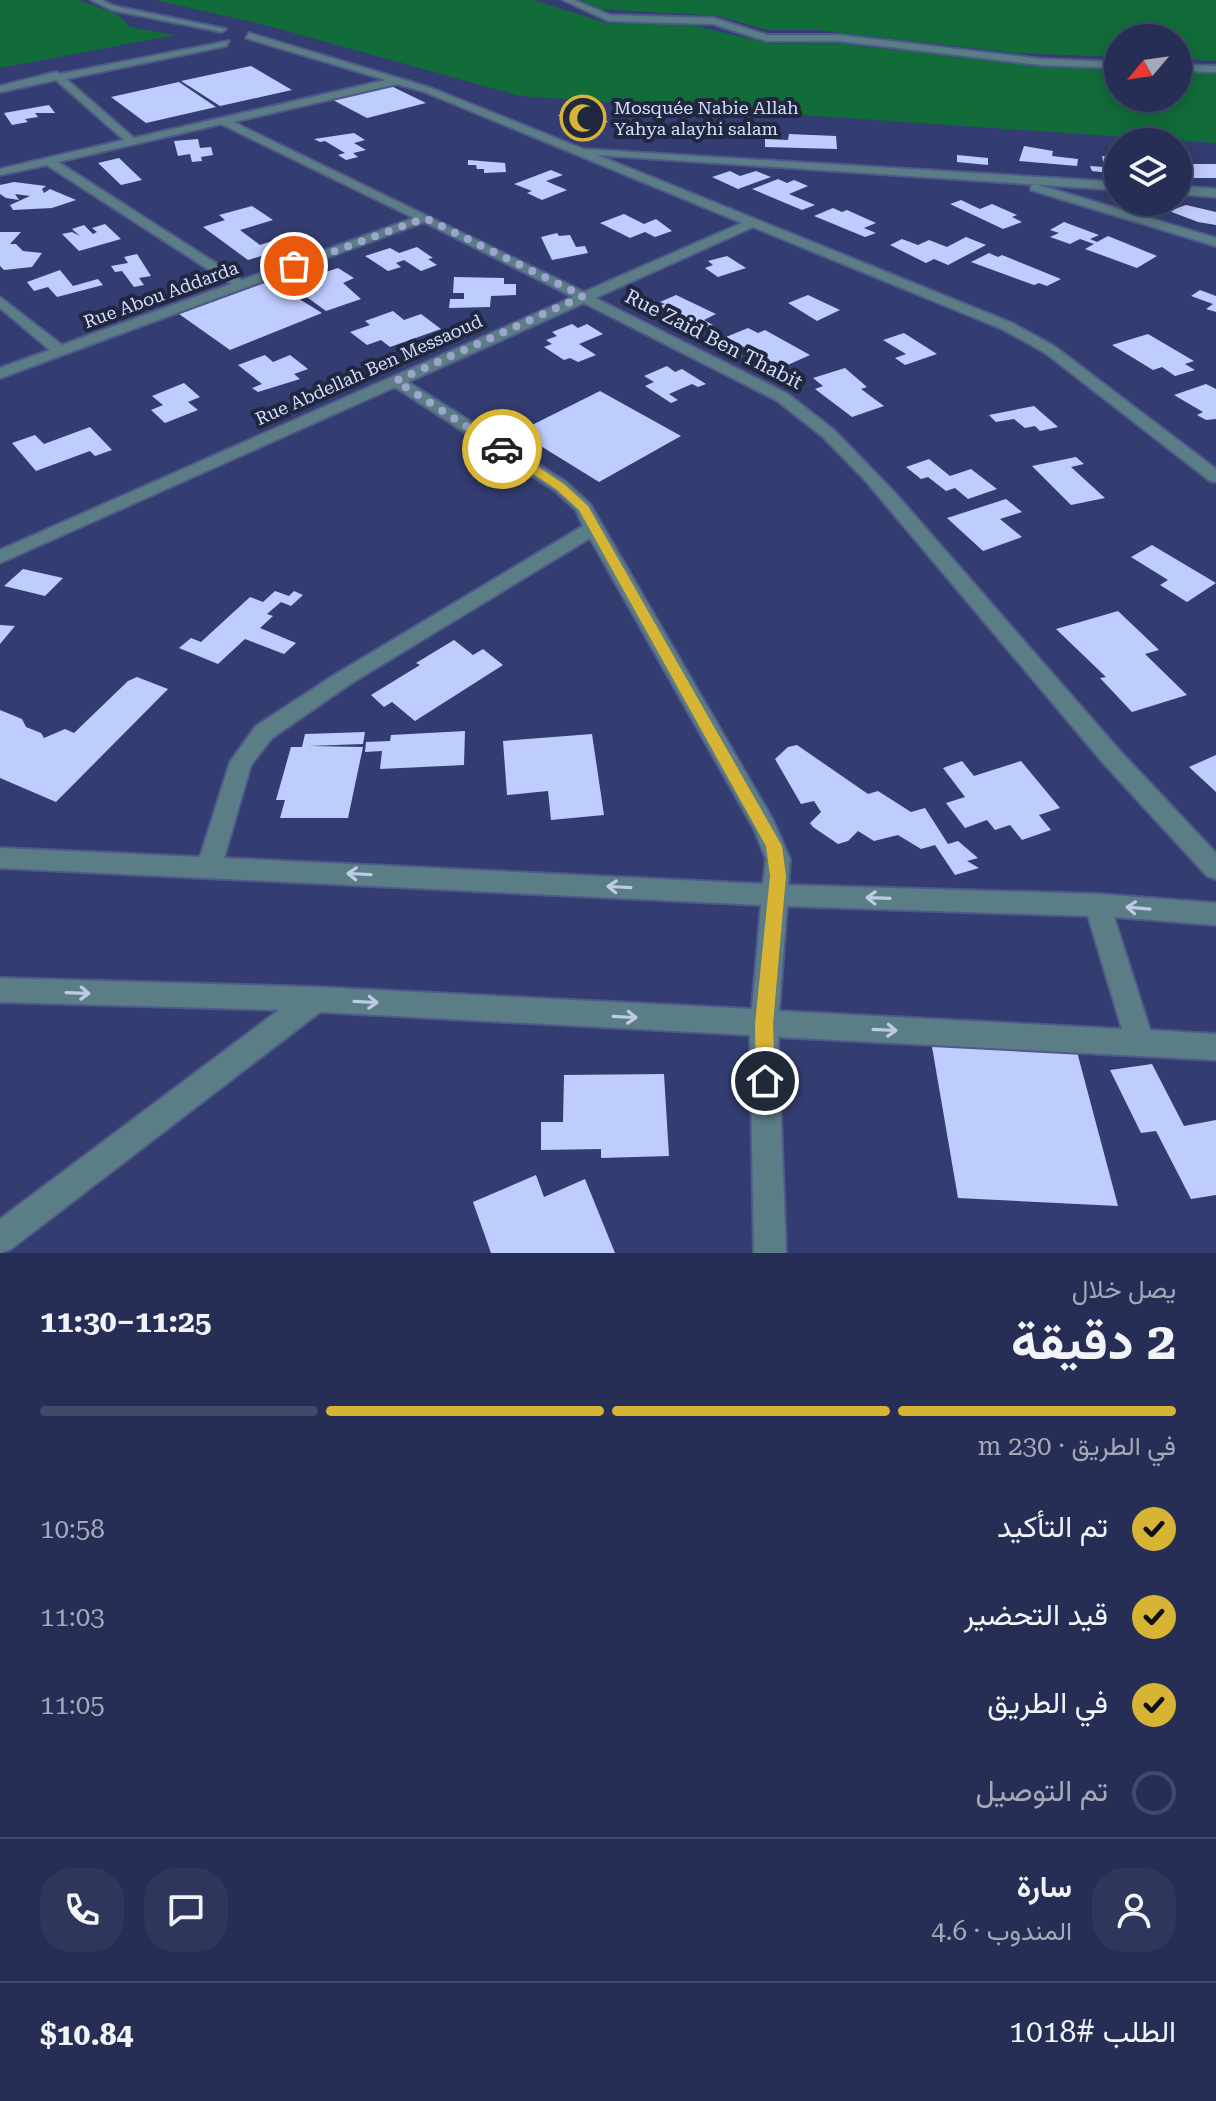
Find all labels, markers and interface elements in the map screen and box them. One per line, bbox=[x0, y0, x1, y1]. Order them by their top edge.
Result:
north arrow bbox=[1104, 24, 1192, 112]
map controls bbox=[1104, 24, 1192, 216]
mosque icon: Mosquée Nabie Allah Yahya alayhi salam bbox=[559, 94, 607, 142]
place label: Mosquée Nabie Allah Yahya alayhi salam bbox=[614, 97, 799, 139]
button: layers bbox=[1104, 128, 1192, 216]
pin bbox=[260, 232, 328, 300]
icon: bag bbox=[272, 244, 316, 288]
street label: Rue Abou Addarda bbox=[81, 257, 241, 332]
street label: Rue Zaid Ben Thabit bbox=[621, 284, 807, 394]
street label: Rue Abdellah Ben Messaoud bbox=[252, 310, 486, 429]
courier bbox=[462, 409, 542, 489]
icon: car bbox=[480, 427, 524, 471]
one-way arrow bbox=[346, 866, 373, 881]
one-way arrow bbox=[606, 880, 633, 895]
one-way arrow bbox=[865, 891, 892, 906]
one-way arrow bbox=[1125, 900, 1152, 915]
one-way arrow bbox=[64, 986, 91, 1001]
one-way arrow bbox=[352, 995, 379, 1010]
one-way arrow bbox=[611, 1009, 638, 1024]
one-way arrow bbox=[871, 1023, 898, 1038]
pin bbox=[731, 1047, 799, 1115]
icon: home bbox=[743, 1059, 787, 1103]
text: يصل خلال bbox=[1072, 1274, 1176, 1304]
text: 11:25–11:30 bbox=[40, 1304, 212, 1339]
text: 2 دقيقة bbox=[1011, 1311, 1176, 1372]
text: في الطريق · 230 m bbox=[978, 1431, 1176, 1461]
icon: check bbox=[1132, 1507, 1176, 1551]
text: تم التأكيد bbox=[997, 1509, 1108, 1544]
text: 10:58 bbox=[40, 1514, 105, 1544]
icon: check bbox=[1132, 1595, 1176, 1639]
text: قيد التحضير bbox=[964, 1597, 1108, 1632]
text: 11:03 bbox=[40, 1602, 105, 1632]
icon: check bbox=[1132, 1683, 1176, 1727]
text: في الطريق bbox=[987, 1685, 1108, 1720]
text: 11:05 bbox=[40, 1690, 105, 1720]
text: تم التوصيل bbox=[975, 1773, 1108, 1808]
button: phone bbox=[40, 1868, 124, 1952]
button: chat bbox=[144, 1868, 228, 1952]
button: person bbox=[1092, 1868, 1176, 1952]
text: سارة bbox=[1017, 1869, 1072, 1904]
text: المندوب · 4.6 bbox=[931, 1916, 1072, 1946]
text: الطلب #1018 bbox=[1009, 2014, 1176, 2049]
text: $10.84 bbox=[40, 2017, 133, 2052]

